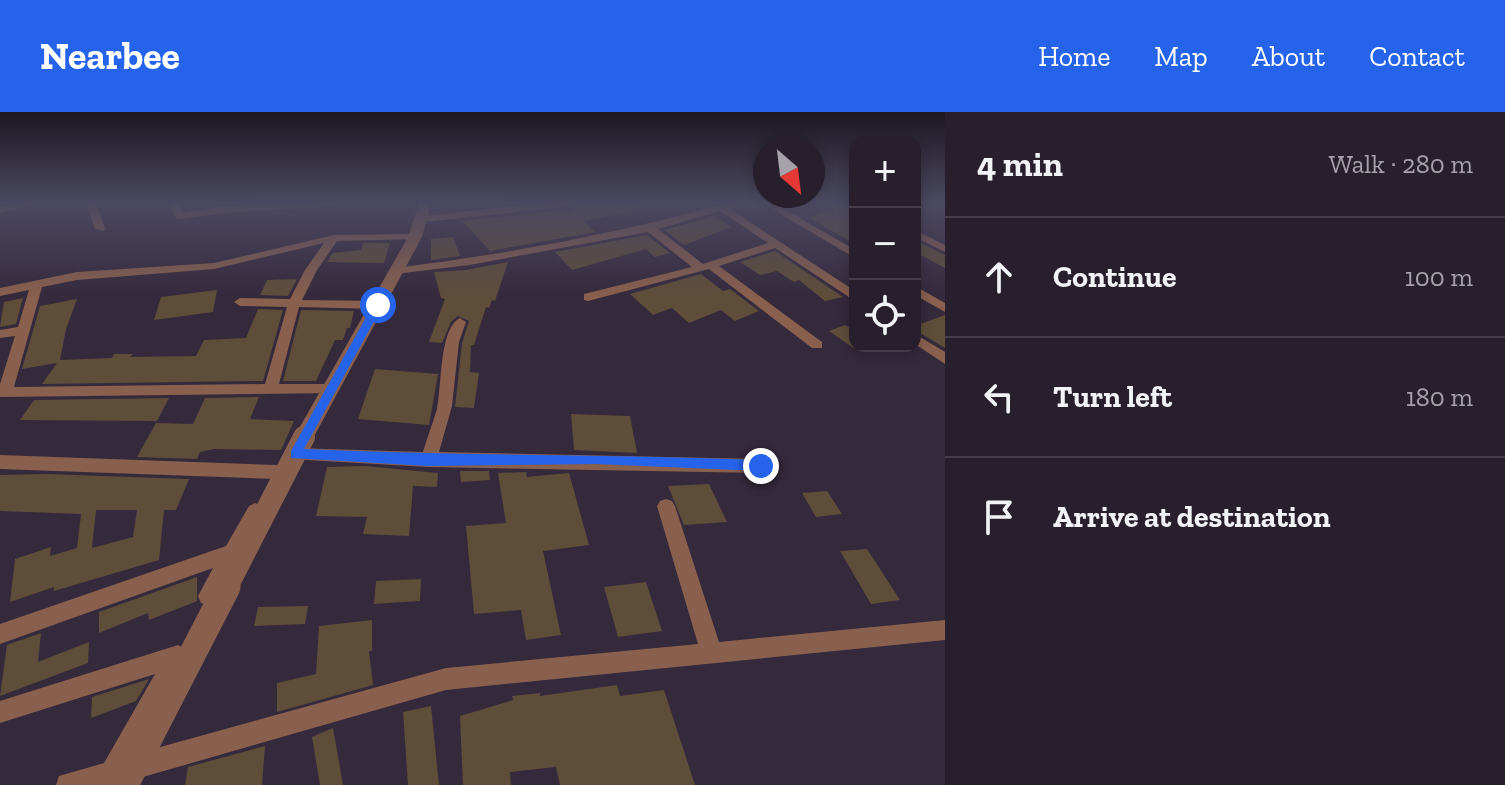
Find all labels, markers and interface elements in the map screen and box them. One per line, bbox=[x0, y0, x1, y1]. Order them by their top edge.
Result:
text: Nearbee bbox=[40, 33, 180, 79]
text: Home bbox=[1038, 40, 1110, 73]
text: Map bbox=[1154, 40, 1208, 73]
text: About bbox=[1252, 40, 1325, 73]
text: Contact bbox=[1369, 40, 1465, 73]
north arrow bbox=[753, 136, 825, 208]
map controls bbox=[849, 136, 921, 352]
button: + bbox=[849, 136, 921, 208]
text: 4 min bbox=[977, 144, 1063, 185]
text: Walk · 280 m bbox=[1329, 148, 1473, 180]
button: − bbox=[849, 208, 921, 280]
icon: ahead bbox=[977, 255, 1021, 299]
text: Continue bbox=[1053, 259, 1177, 295]
text: 100 m bbox=[1405, 261, 1473, 293]
button: locate bbox=[849, 280, 921, 352]
route start bbox=[360, 287, 396, 323]
icon: left bbox=[977, 375, 1021, 419]
text: Turn left bbox=[1053, 379, 1172, 415]
text: 180 m bbox=[1406, 381, 1473, 413]
route end bbox=[743, 448, 779, 484]
icon: arrive bbox=[977, 495, 1021, 539]
text: Arrive at destination bbox=[1053, 499, 1330, 535]

